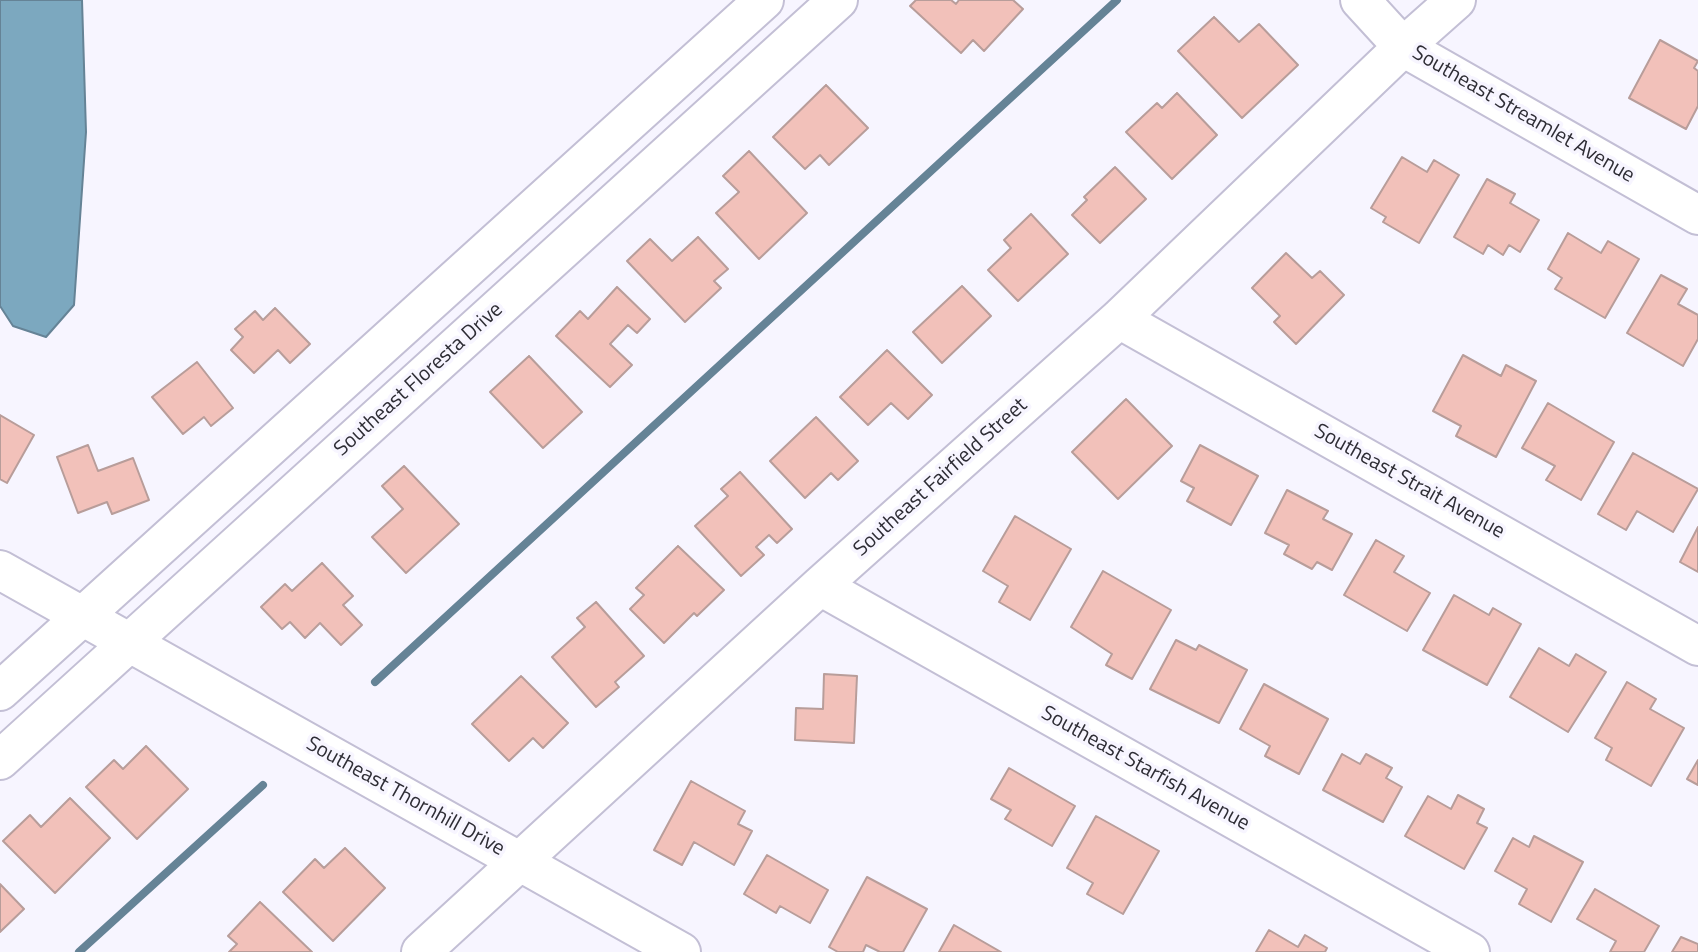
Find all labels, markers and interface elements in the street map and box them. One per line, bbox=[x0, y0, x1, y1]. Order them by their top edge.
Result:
street label: Southeast Streamlet Avenue bbox=[1407, 41, 1639, 189]
street label: Southeast Floresta Drive bbox=[330, 298, 508, 462]
street label: Southeast Fairfield Street bbox=[849, 393, 1033, 563]
street label: Southeast Strait Avenue bbox=[1309, 419, 1509, 545]
street label: Southeast Starfish Avenue bbox=[1036, 701, 1254, 837]
street label: Southeast Thornhill Drive bbox=[301, 732, 509, 862]

